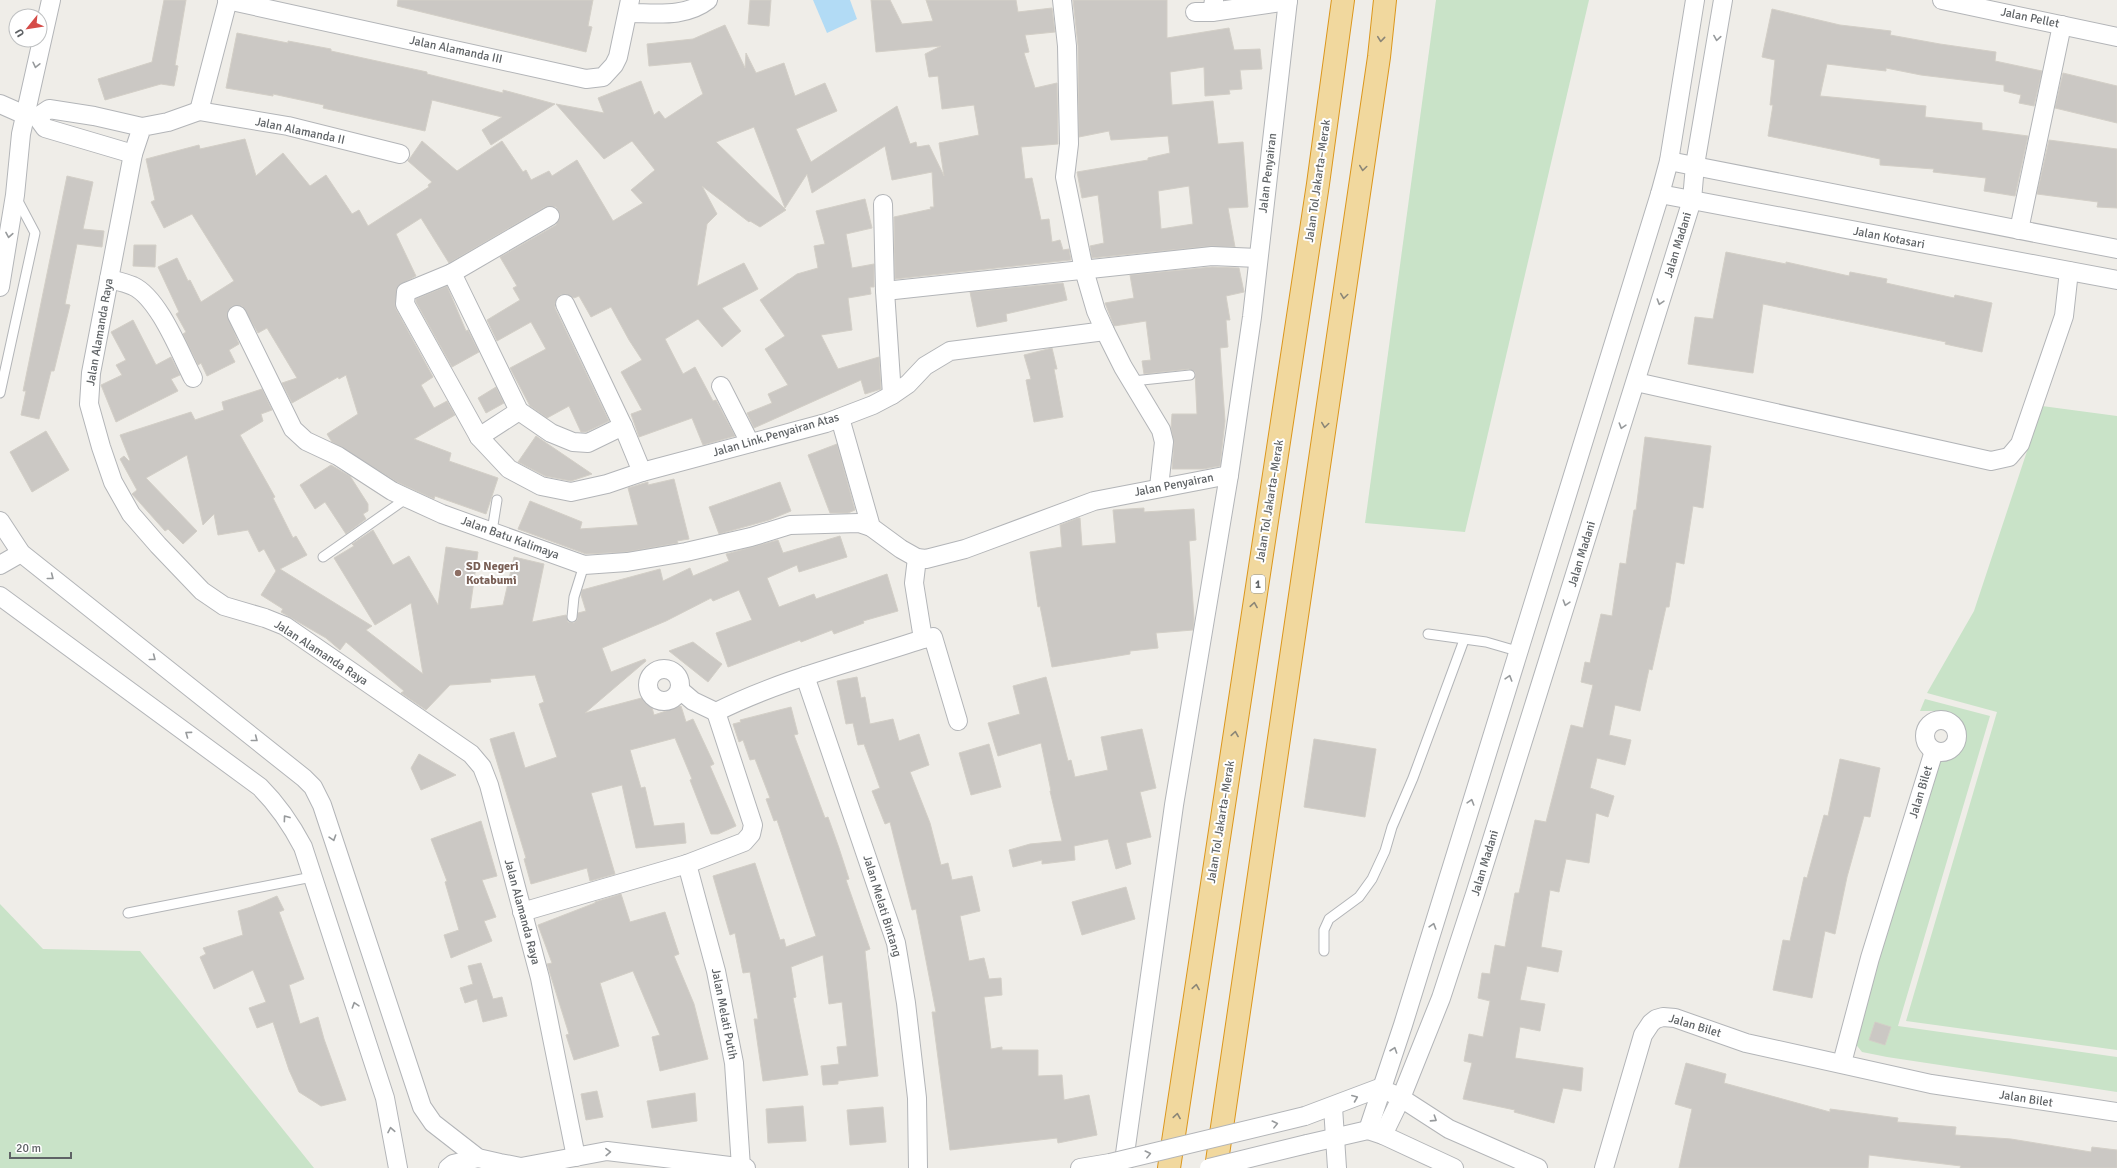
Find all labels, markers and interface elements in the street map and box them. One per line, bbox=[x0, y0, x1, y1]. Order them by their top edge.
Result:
street label: Jalan Pellet bbox=[1999, 4, 2061, 32]
north arrow bbox=[8, 8, 48, 48]
text: U bbox=[12, 26, 27, 39]
street label: Jalan Alamanda III bbox=[408, 33, 504, 67]
one-way arrow bbox=[1713, 35, 1722, 42]
one-way arrow bbox=[1376, 36, 1385, 42]
one-way arrow bbox=[32, 61, 41, 68]
street label: Jalan Alamanda II bbox=[254, 114, 346, 148]
street label: Jalan Tol Jakarta–Merak bbox=[1302, 119, 1334, 243]
street label: Jalan Penyairan bbox=[1256, 132, 1280, 214]
one-way arrow bbox=[1359, 164, 1368, 171]
street label: Jalan Madani bbox=[1661, 210, 1695, 280]
street label: Jalan Kotasari bbox=[1852, 224, 1926, 252]
one-way arrow bbox=[5, 232, 14, 238]
street label: Jalan Alamanda Raya bbox=[83, 277, 117, 387]
one-way arrow bbox=[1340, 293, 1349, 299]
one-way arrow bbox=[1656, 298, 1665, 305]
street label: Jalan Link.Penyairan Atas bbox=[711, 410, 841, 460]
one-way arrow bbox=[1321, 422, 1330, 428]
one-way arrow bbox=[1618, 422, 1627, 429]
street label: Jalan Tol Jakarta–Merak bbox=[1253, 439, 1287, 563]
street label: Jalan Penyairan bbox=[1133, 470, 1215, 500]
street label: Jalan Batu Kalimaya bbox=[459, 513, 561, 563]
street label: Jalan Madani bbox=[1565, 519, 1599, 589]
place label: SD Negeri Kotabumi bbox=[466, 559, 519, 588]
marker: SD Negeri Kotabumi bbox=[453, 568, 463, 578]
one-way arrow bbox=[47, 572, 54, 579]
road number: 1 bbox=[1251, 575, 1265, 593]
one-way arrow bbox=[1562, 600, 1571, 607]
one-way arrow bbox=[1249, 602, 1258, 609]
street label: Jalan Alamanda Raya bbox=[271, 617, 371, 689]
one-way arrow bbox=[149, 653, 156, 660]
one-way arrow bbox=[1504, 674, 1513, 681]
one-way arrow bbox=[1230, 731, 1239, 737]
one-way arrow bbox=[185, 732, 192, 739]
one-way arrow bbox=[250, 734, 258, 741]
street label: Jalan Tol Jakarta–Merak bbox=[1204, 760, 1238, 884]
street label: Jalan Bilet bbox=[1906, 764, 1936, 820]
one-way arrow bbox=[1466, 799, 1475, 806]
one-way arrow bbox=[284, 815, 291, 822]
street label: Jalan Madani bbox=[1468, 828, 1502, 898]
one-way arrow bbox=[328, 834, 337, 841]
street label: Jalan Melati Bintang bbox=[859, 853, 905, 959]
street label: Jalan Alamanda Raya bbox=[501, 858, 543, 966]
one-way arrow bbox=[1428, 923, 1437, 930]
street label: Jalan Melati Putih bbox=[708, 967, 740, 1061]
one-way arrow bbox=[1191, 984, 1200, 990]
one-way arrow bbox=[351, 1002, 359, 1009]
street label: Jalan Bilet bbox=[1667, 1011, 1723, 1041]
one-way arrow bbox=[1390, 1047, 1398, 1054]
street label: Jalan Bilet bbox=[1998, 1087, 2054, 1111]
one-way arrow bbox=[1350, 1095, 1358, 1103]
one-way arrow bbox=[1172, 1113, 1181, 1119]
one-way arrow bbox=[1430, 1114, 1437, 1122]
one-way arrow bbox=[1271, 1120, 1278, 1128]
one-way arrow bbox=[387, 1127, 396, 1133]
scale bar bbox=[10, 1134, 71, 1160]
text: 20 m bbox=[16, 1141, 41, 1156]
one-way arrow bbox=[605, 1148, 611, 1156]
one-way arrow bbox=[1145, 1151, 1151, 1159]

